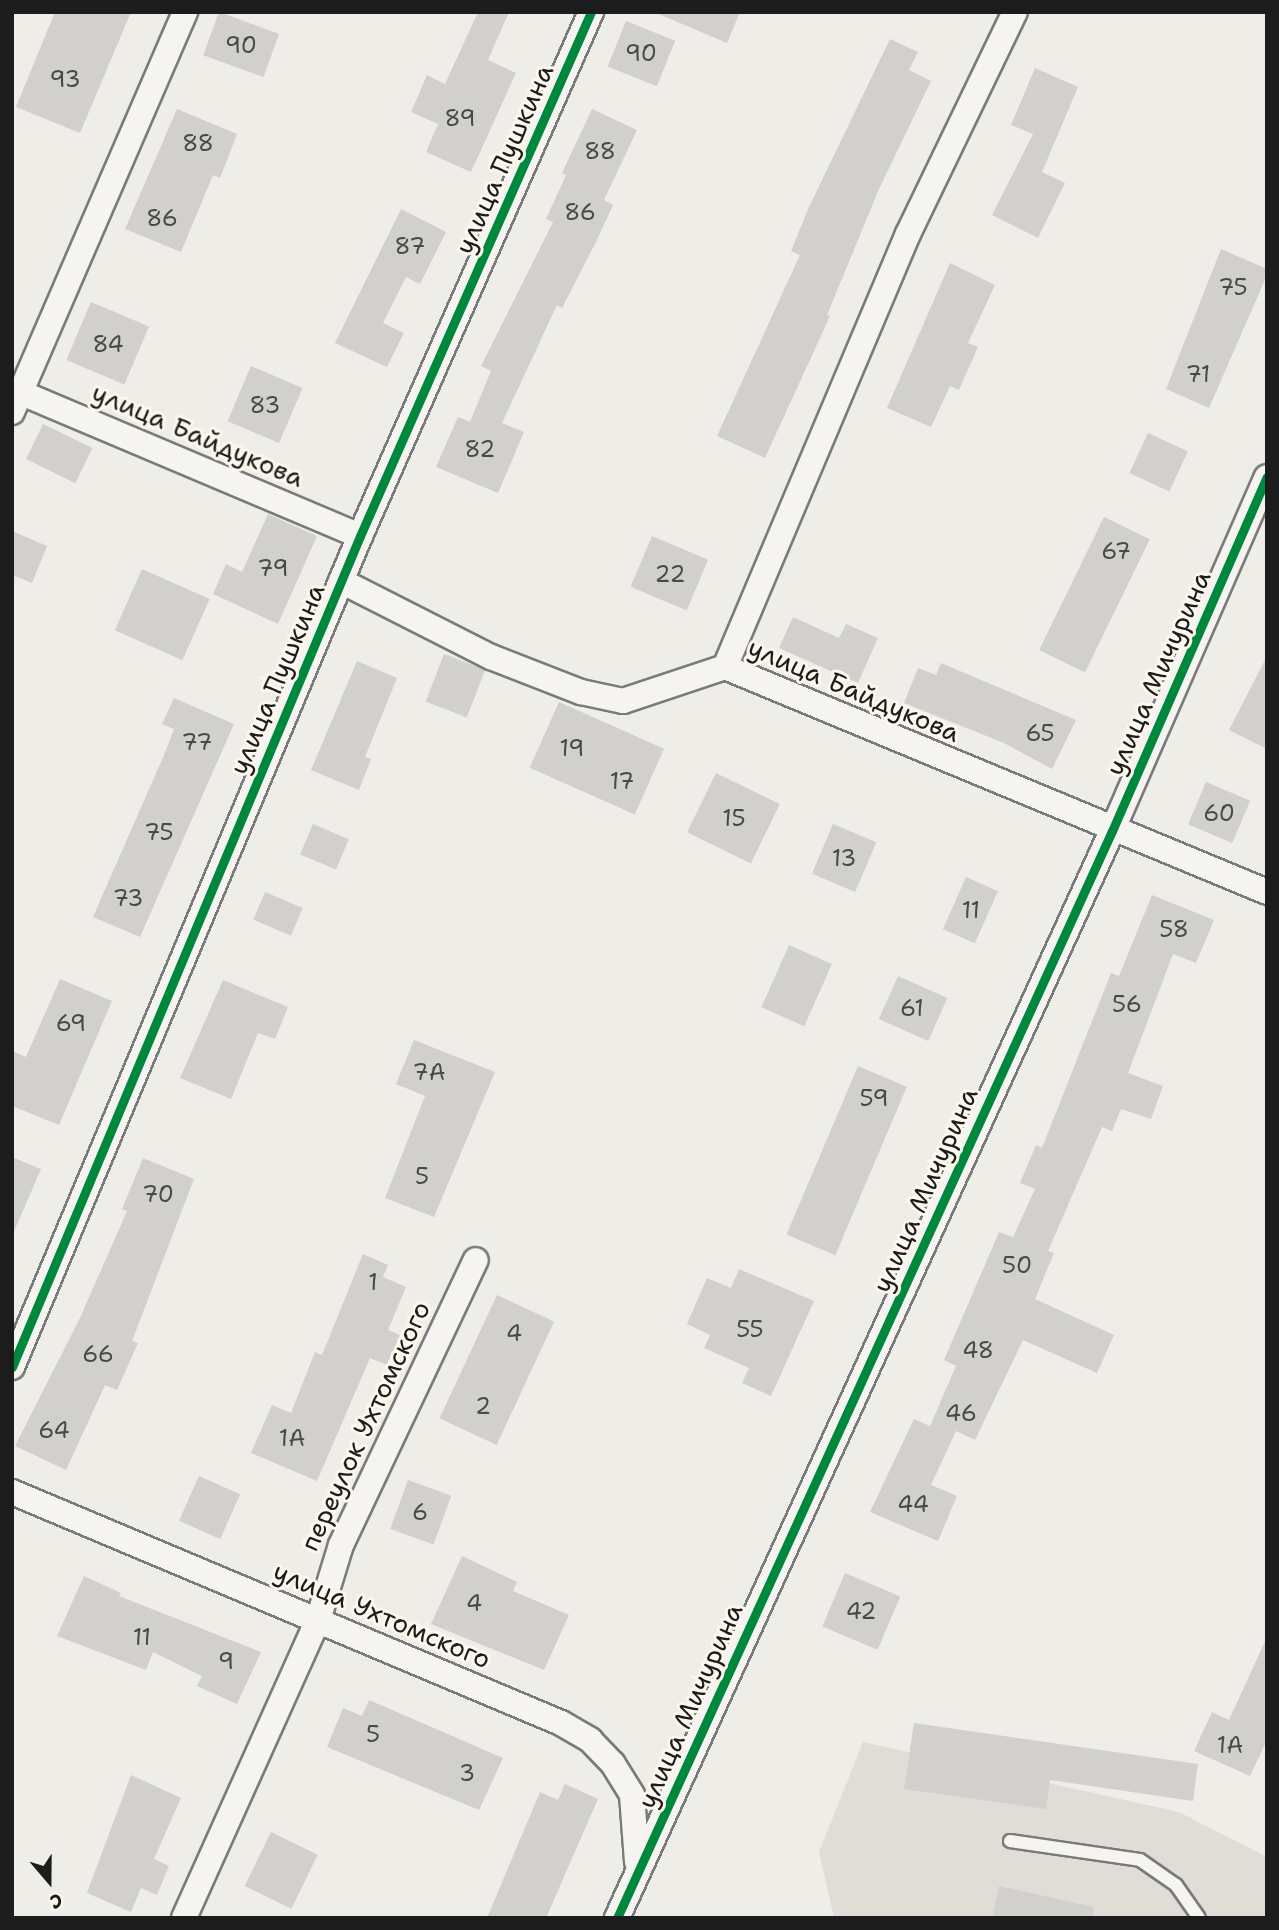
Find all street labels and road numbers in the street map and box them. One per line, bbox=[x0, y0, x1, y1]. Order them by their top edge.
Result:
street label: улица Пушкина bbox=[448, 59, 560, 259]
street label: улица Байдукова bbox=[87, 376, 309, 494]
street label: улица Мичурина bbox=[1099, 566, 1217, 780]
street label: улица Пушкина bbox=[223, 579, 331, 779]
street label: улица Байдукова bbox=[743, 631, 965, 749]
street label: улица Мичурина bbox=[866, 1083, 984, 1297]
street label: переулок Ухтомского bbox=[293, 1296, 437, 1556]
street label: улица Ухтомского bbox=[269, 1555, 495, 1675]
street label: улица Мичурина bbox=[631, 1599, 749, 1813]

